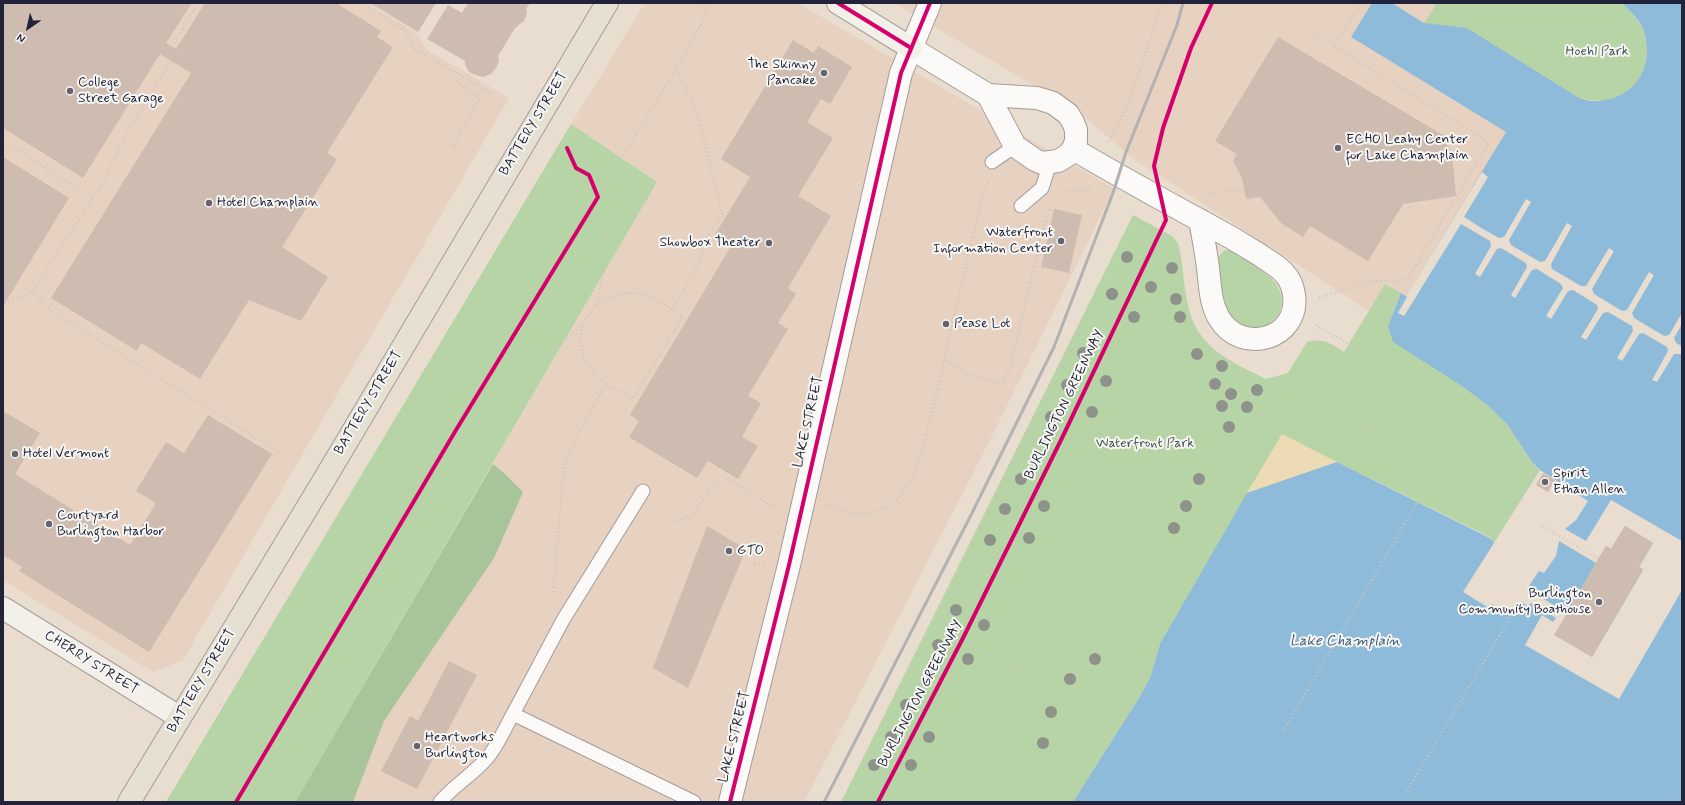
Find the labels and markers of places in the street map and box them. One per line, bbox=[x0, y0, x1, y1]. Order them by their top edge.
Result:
place label: The Skinny Pancake bbox=[747, 57, 816, 90]
marker: The Skinny Pancake bbox=[819, 68, 829, 78]
place label: College Street Garage bbox=[78, 75, 164, 108]
marker: College Street Garage bbox=[65, 86, 75, 96]
place label: ECHO Leahy Center for Lake Champlain bbox=[1346, 132, 1469, 164]
marker: ECHO Leahy Center for Lake Champlain bbox=[1333, 143, 1343, 153]
place label: Hotel Champlain bbox=[217, 195, 319, 211]
marker: Hotel Champlain bbox=[204, 198, 214, 208]
place label: Waterfront Information Center bbox=[933, 225, 1053, 258]
place label: Showbox Theater bbox=[660, 235, 761, 251]
marker: Waterfront Information Center bbox=[1056, 236, 1066, 246]
marker: Showbox Theater bbox=[764, 238, 774, 248]
place label: Pease Lot bbox=[954, 316, 1010, 332]
marker: Pease Lot bbox=[941, 319, 951, 329]
place label: Hotel Vermont bbox=[23, 446, 109, 462]
marker: Hotel Vermont bbox=[10, 449, 20, 459]
place label: Spirit Ethan Allen bbox=[1553, 466, 1625, 498]
marker: Spirit Ethan Allen bbox=[1540, 477, 1550, 487]
place label: Courtyard Burlington Harbor bbox=[57, 508, 164, 540]
marker: Courtyard Burlington Harbor bbox=[44, 519, 54, 529]
place label: GTO bbox=[737, 543, 764, 559]
marker: GTO bbox=[724, 546, 734, 556]
place label: Burlington Community Boathouse bbox=[1459, 586, 1591, 618]
marker: Burlington Community Boathouse bbox=[1594, 597, 1604, 607]
place label: Heartworks Burlington bbox=[425, 730, 494, 762]
marker: Heartworks Burlington bbox=[412, 741, 422, 751]

